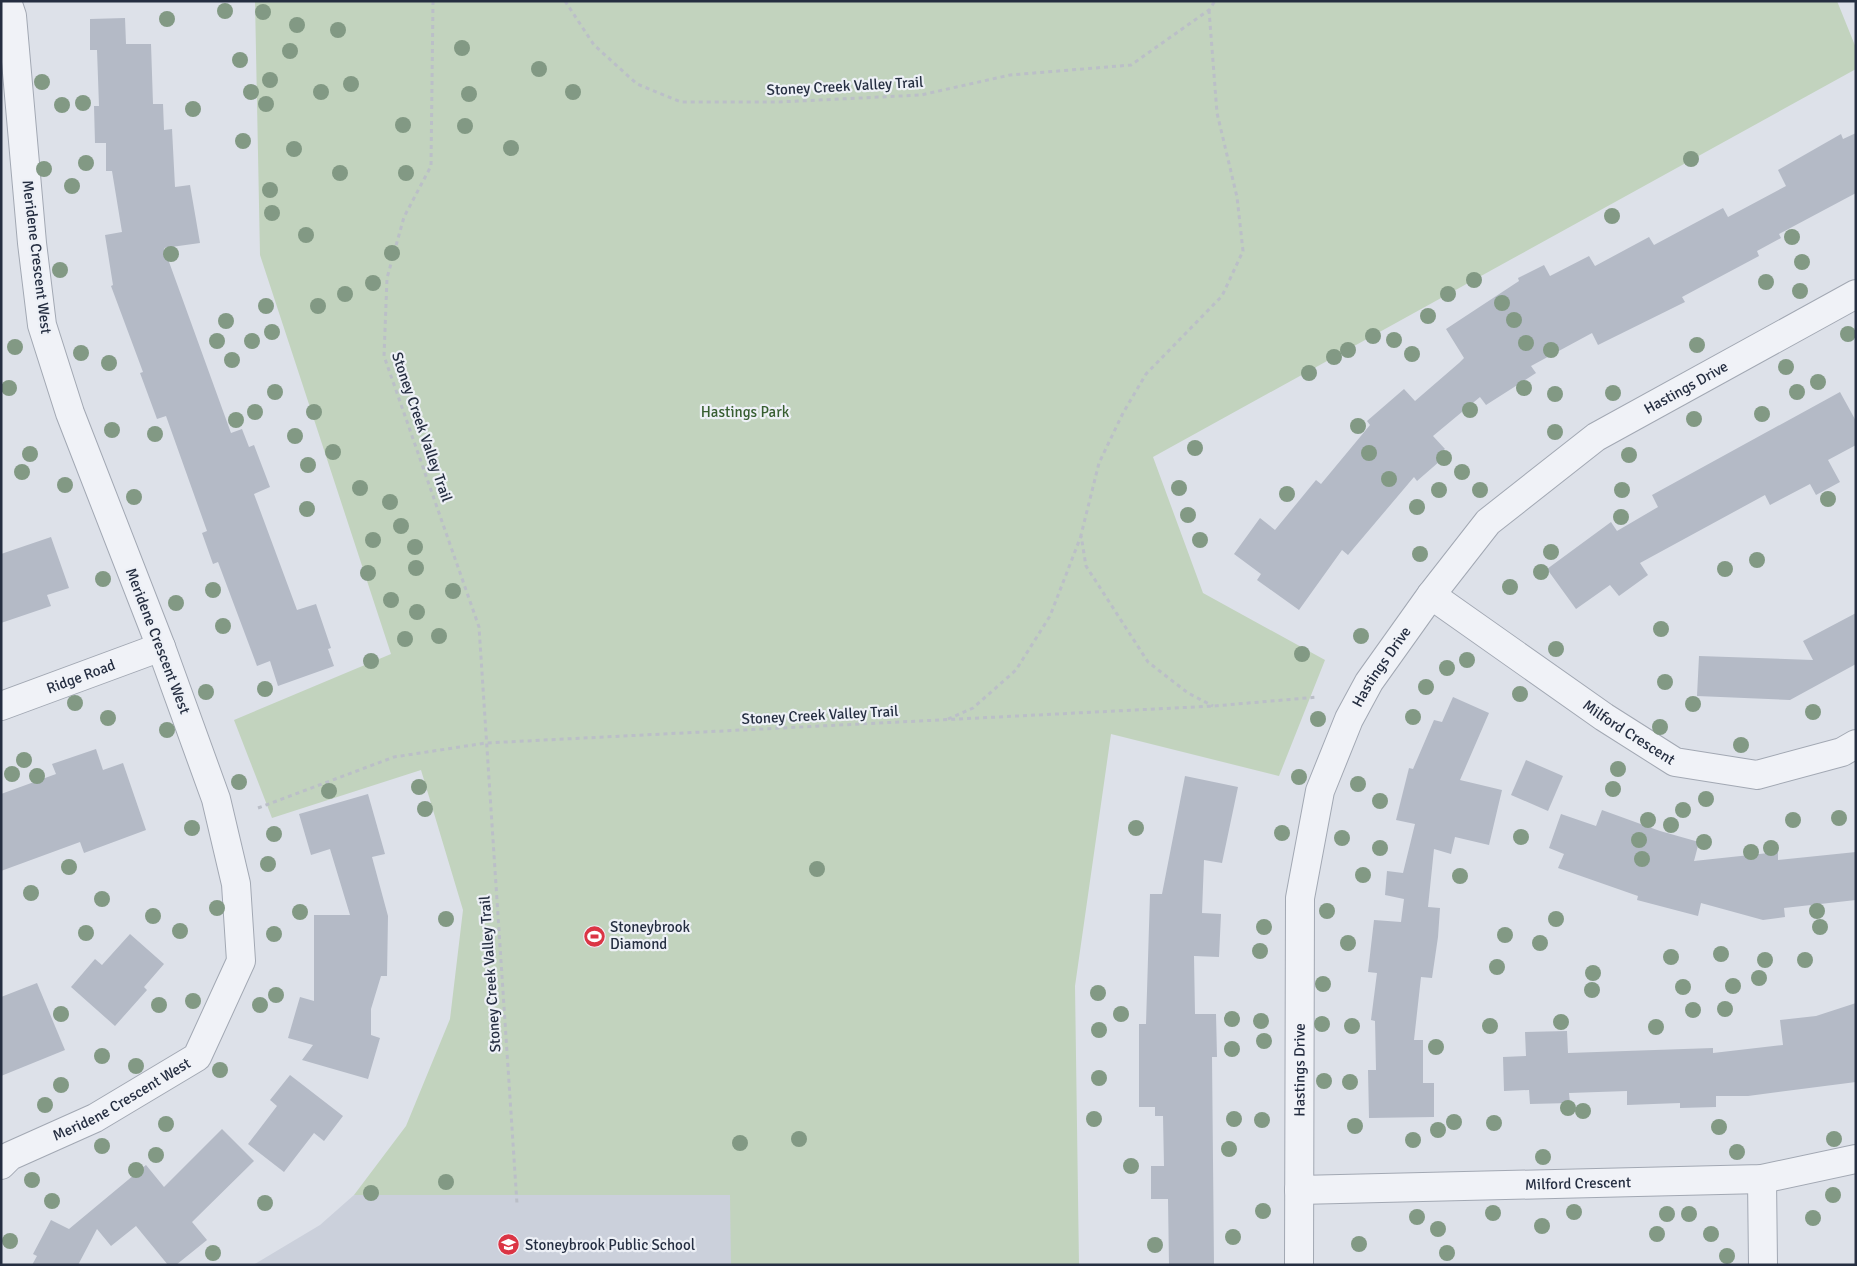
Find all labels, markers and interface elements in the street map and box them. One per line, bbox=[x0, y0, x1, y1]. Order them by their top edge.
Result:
street label: Stoney Creek Valley Trail bbox=[766, 73, 924, 99]
street label: Meridene Crescent West bbox=[19, 179, 55, 335]
street label: Stoney Creek Valley Trail bbox=[388, 350, 456, 504]
street label: Hastings Drive bbox=[1641, 357, 1731, 418]
park label: Hastings Park bbox=[701, 403, 790, 421]
street label: Meridene Crescent West bbox=[122, 565, 194, 717]
street label: Hastings Drive bbox=[1348, 623, 1415, 710]
street label: Ridge Road bbox=[44, 656, 118, 697]
street label: Milford Crescent bbox=[1579, 696, 1678, 769]
street label: Stoney Creek Valley Trail bbox=[741, 702, 899, 728]
street label: Stoney Creek Valley Trail bbox=[476, 895, 504, 1053]
place label: Stoneybrook Diamond bbox=[610, 918, 691, 953]
sports icon: Stoneybrook Diamond bbox=[582, 924, 606, 948]
street label: Hastings Drive bbox=[1290, 1023, 1309, 1117]
street label: Meridene Crescent West bbox=[50, 1054, 194, 1145]
street label: Milford Crescent bbox=[1525, 1173, 1631, 1194]
school or university icon: Stoneybrook Public School bbox=[497, 1233, 521, 1257]
place label: Stoneybrook Public School bbox=[525, 1236, 695, 1254]

